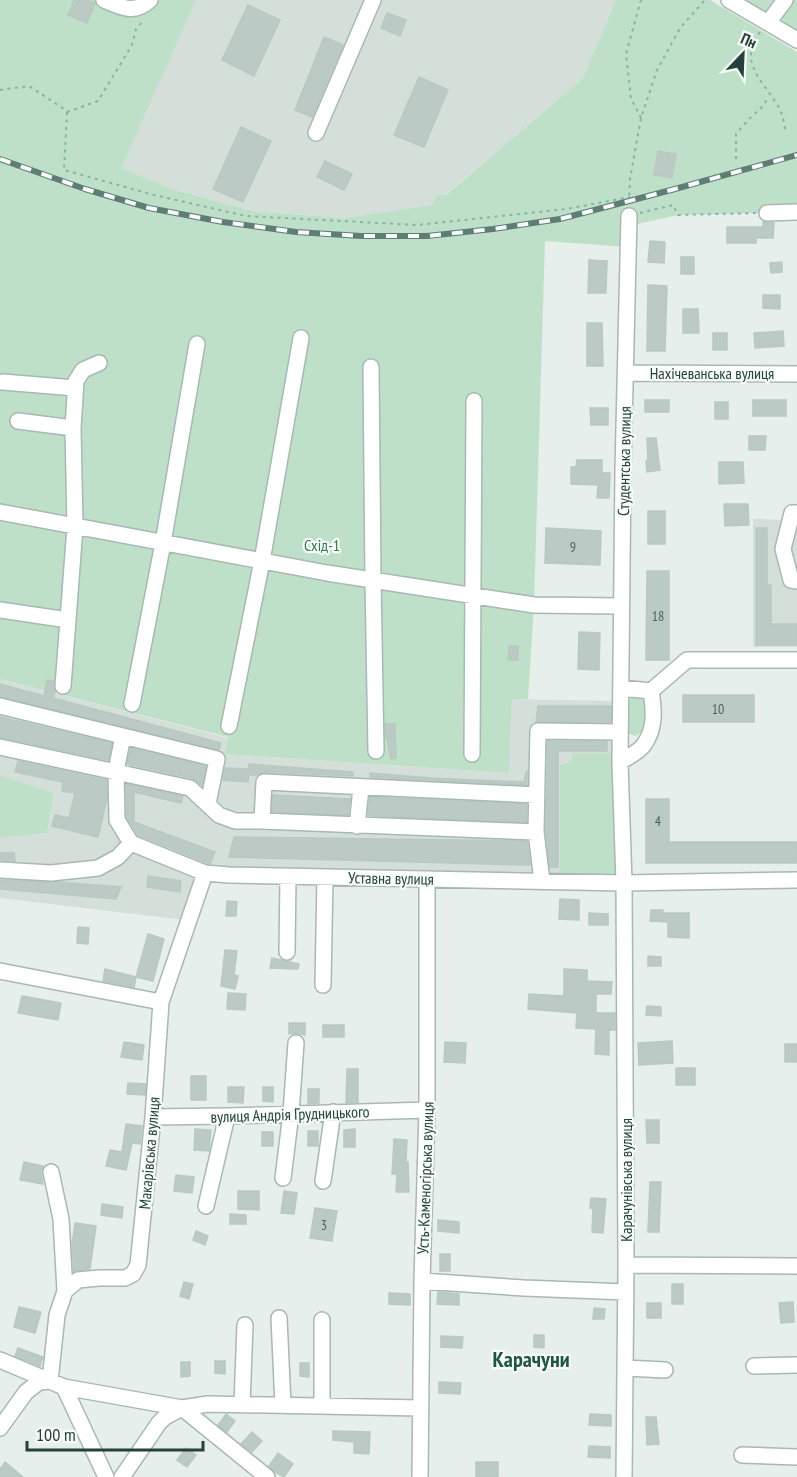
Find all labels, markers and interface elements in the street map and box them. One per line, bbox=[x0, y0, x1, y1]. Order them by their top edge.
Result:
north arrow bbox=[713, 24, 773, 84]
text: Пн bbox=[738, 28, 760, 52]
street label: Нахічеванська вулиця bbox=[650, 363, 774, 383]
street label: Студентська вулиця bbox=[613, 406, 635, 516]
park label: Схід-1 bbox=[304, 535, 340, 555]
house number: 9 bbox=[570, 538, 576, 556]
house number: 18 bbox=[652, 607, 664, 625]
house number: 10 bbox=[712, 700, 724, 718]
house number: 4 bbox=[655, 812, 662, 830]
street label: Уставна вулиця bbox=[348, 867, 434, 889]
street label: Макарівська вулиця bbox=[134, 1096, 164, 1210]
street label: вулиця Андрія Грудницького bbox=[210, 1101, 370, 1127]
street label: Усть-Каменогірська вулиця bbox=[412, 1101, 438, 1255]
street label: Карачунівська вулиця bbox=[616, 1118, 636, 1242]
house number: 3 bbox=[321, 1216, 327, 1234]
district label: Карачуни bbox=[492, 1345, 570, 1373]
scale bar bbox=[27, 1414, 202, 1452]
text: 100 m bbox=[36, 1423, 76, 1446]

